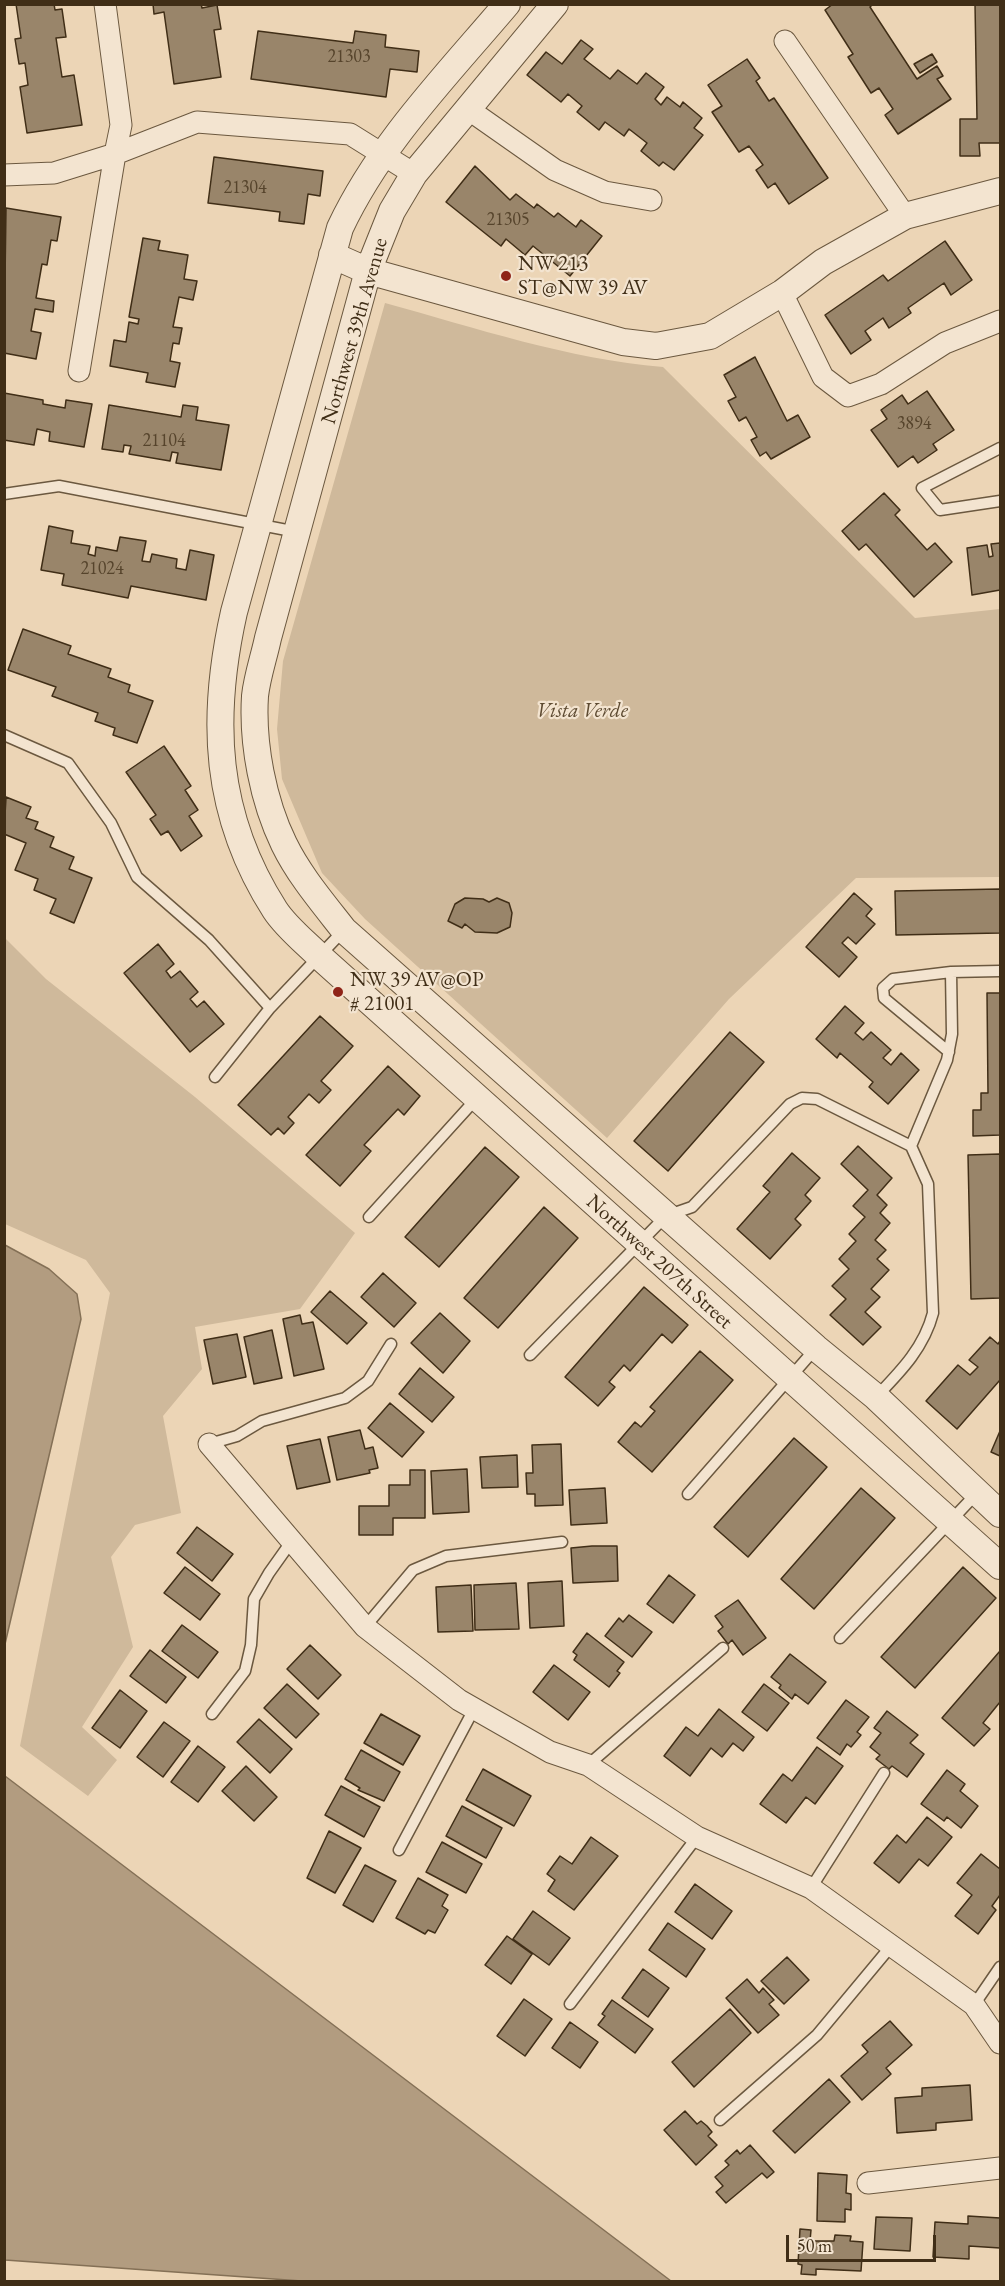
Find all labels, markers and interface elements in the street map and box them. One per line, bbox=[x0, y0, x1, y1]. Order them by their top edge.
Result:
house number: 21303 bbox=[327, 46, 371, 68]
house number: 21304 bbox=[223, 177, 267, 199]
house number: 21305 bbox=[486, 209, 530, 231]
street label: Northwest 39th Avenue bbox=[316, 235, 394, 427]
place label: NW 213 ST@NW 39 AV bbox=[518, 251, 648, 301]
marker: NW 213 ST@NW 39 AV bbox=[499, 269, 513, 283]
house number: 3894 bbox=[897, 413, 931, 435]
house number: 21104 bbox=[142, 430, 186, 452]
house number: 21024 bbox=[80, 558, 124, 580]
park label: Vista Verde bbox=[536, 698, 628, 724]
place label: NW 39 AV@OP # 21001 bbox=[350, 967, 483, 1017]
marker: NW 39 AV@OP # 21001 bbox=[331, 985, 345, 999]
street label: Northwest 207th Street bbox=[581, 1190, 737, 1334]
scale bar bbox=[789, 2223, 939, 2261]
text: 50 m bbox=[797, 2234, 832, 2257]

